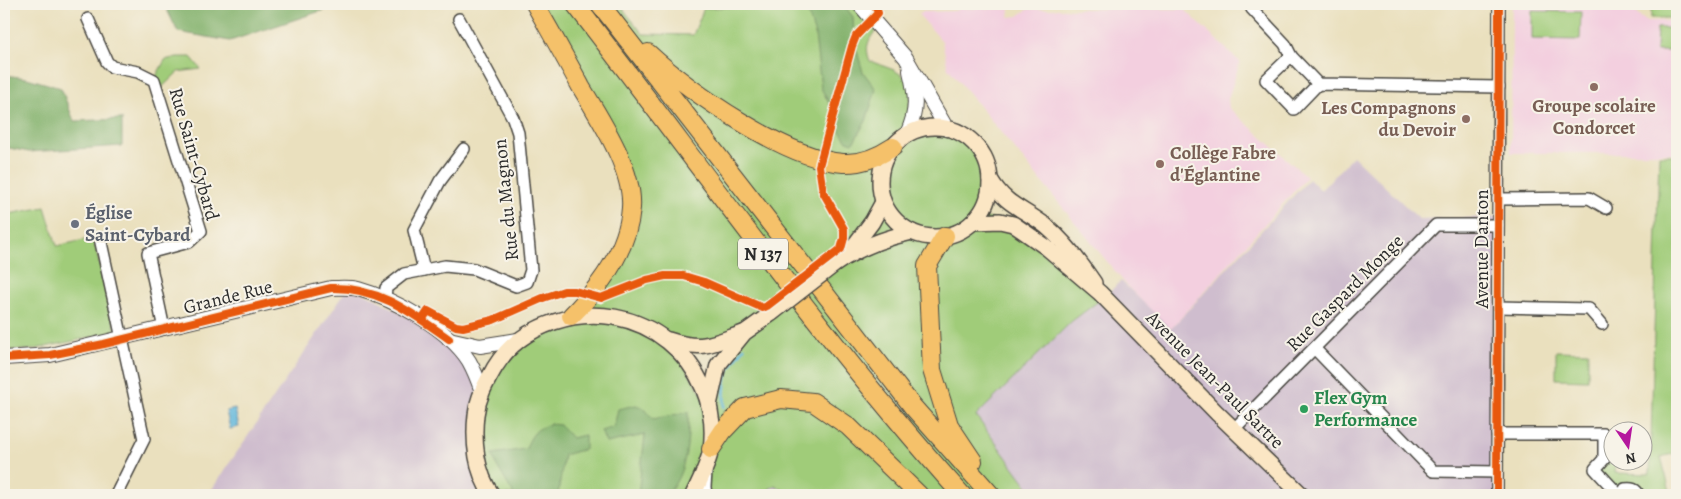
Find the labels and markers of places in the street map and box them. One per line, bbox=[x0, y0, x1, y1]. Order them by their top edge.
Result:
marker: Groupe scolaire Condorcet bbox=[1588, 81, 1600, 93]
place label: Groupe scolaire Condorcet bbox=[1532, 93, 1656, 141]
place label: Les Compagnons du Devoir bbox=[1321, 95, 1456, 143]
marker: Les Compagnons du Devoir bbox=[1460, 113, 1472, 125]
place label: Collège Fabre d'Églantine bbox=[1170, 140, 1276, 188]
marker: Collège Fabre d'Églantine bbox=[1154, 158, 1166, 170]
place label: Église Saint-Cybard bbox=[85, 200, 191, 248]
marker: Église Saint-Cybard bbox=[69, 218, 81, 230]
place label: Flex Gym Performance bbox=[1314, 385, 1417, 433]
marker: Flex Gym Performance bbox=[1298, 403, 1310, 415]

